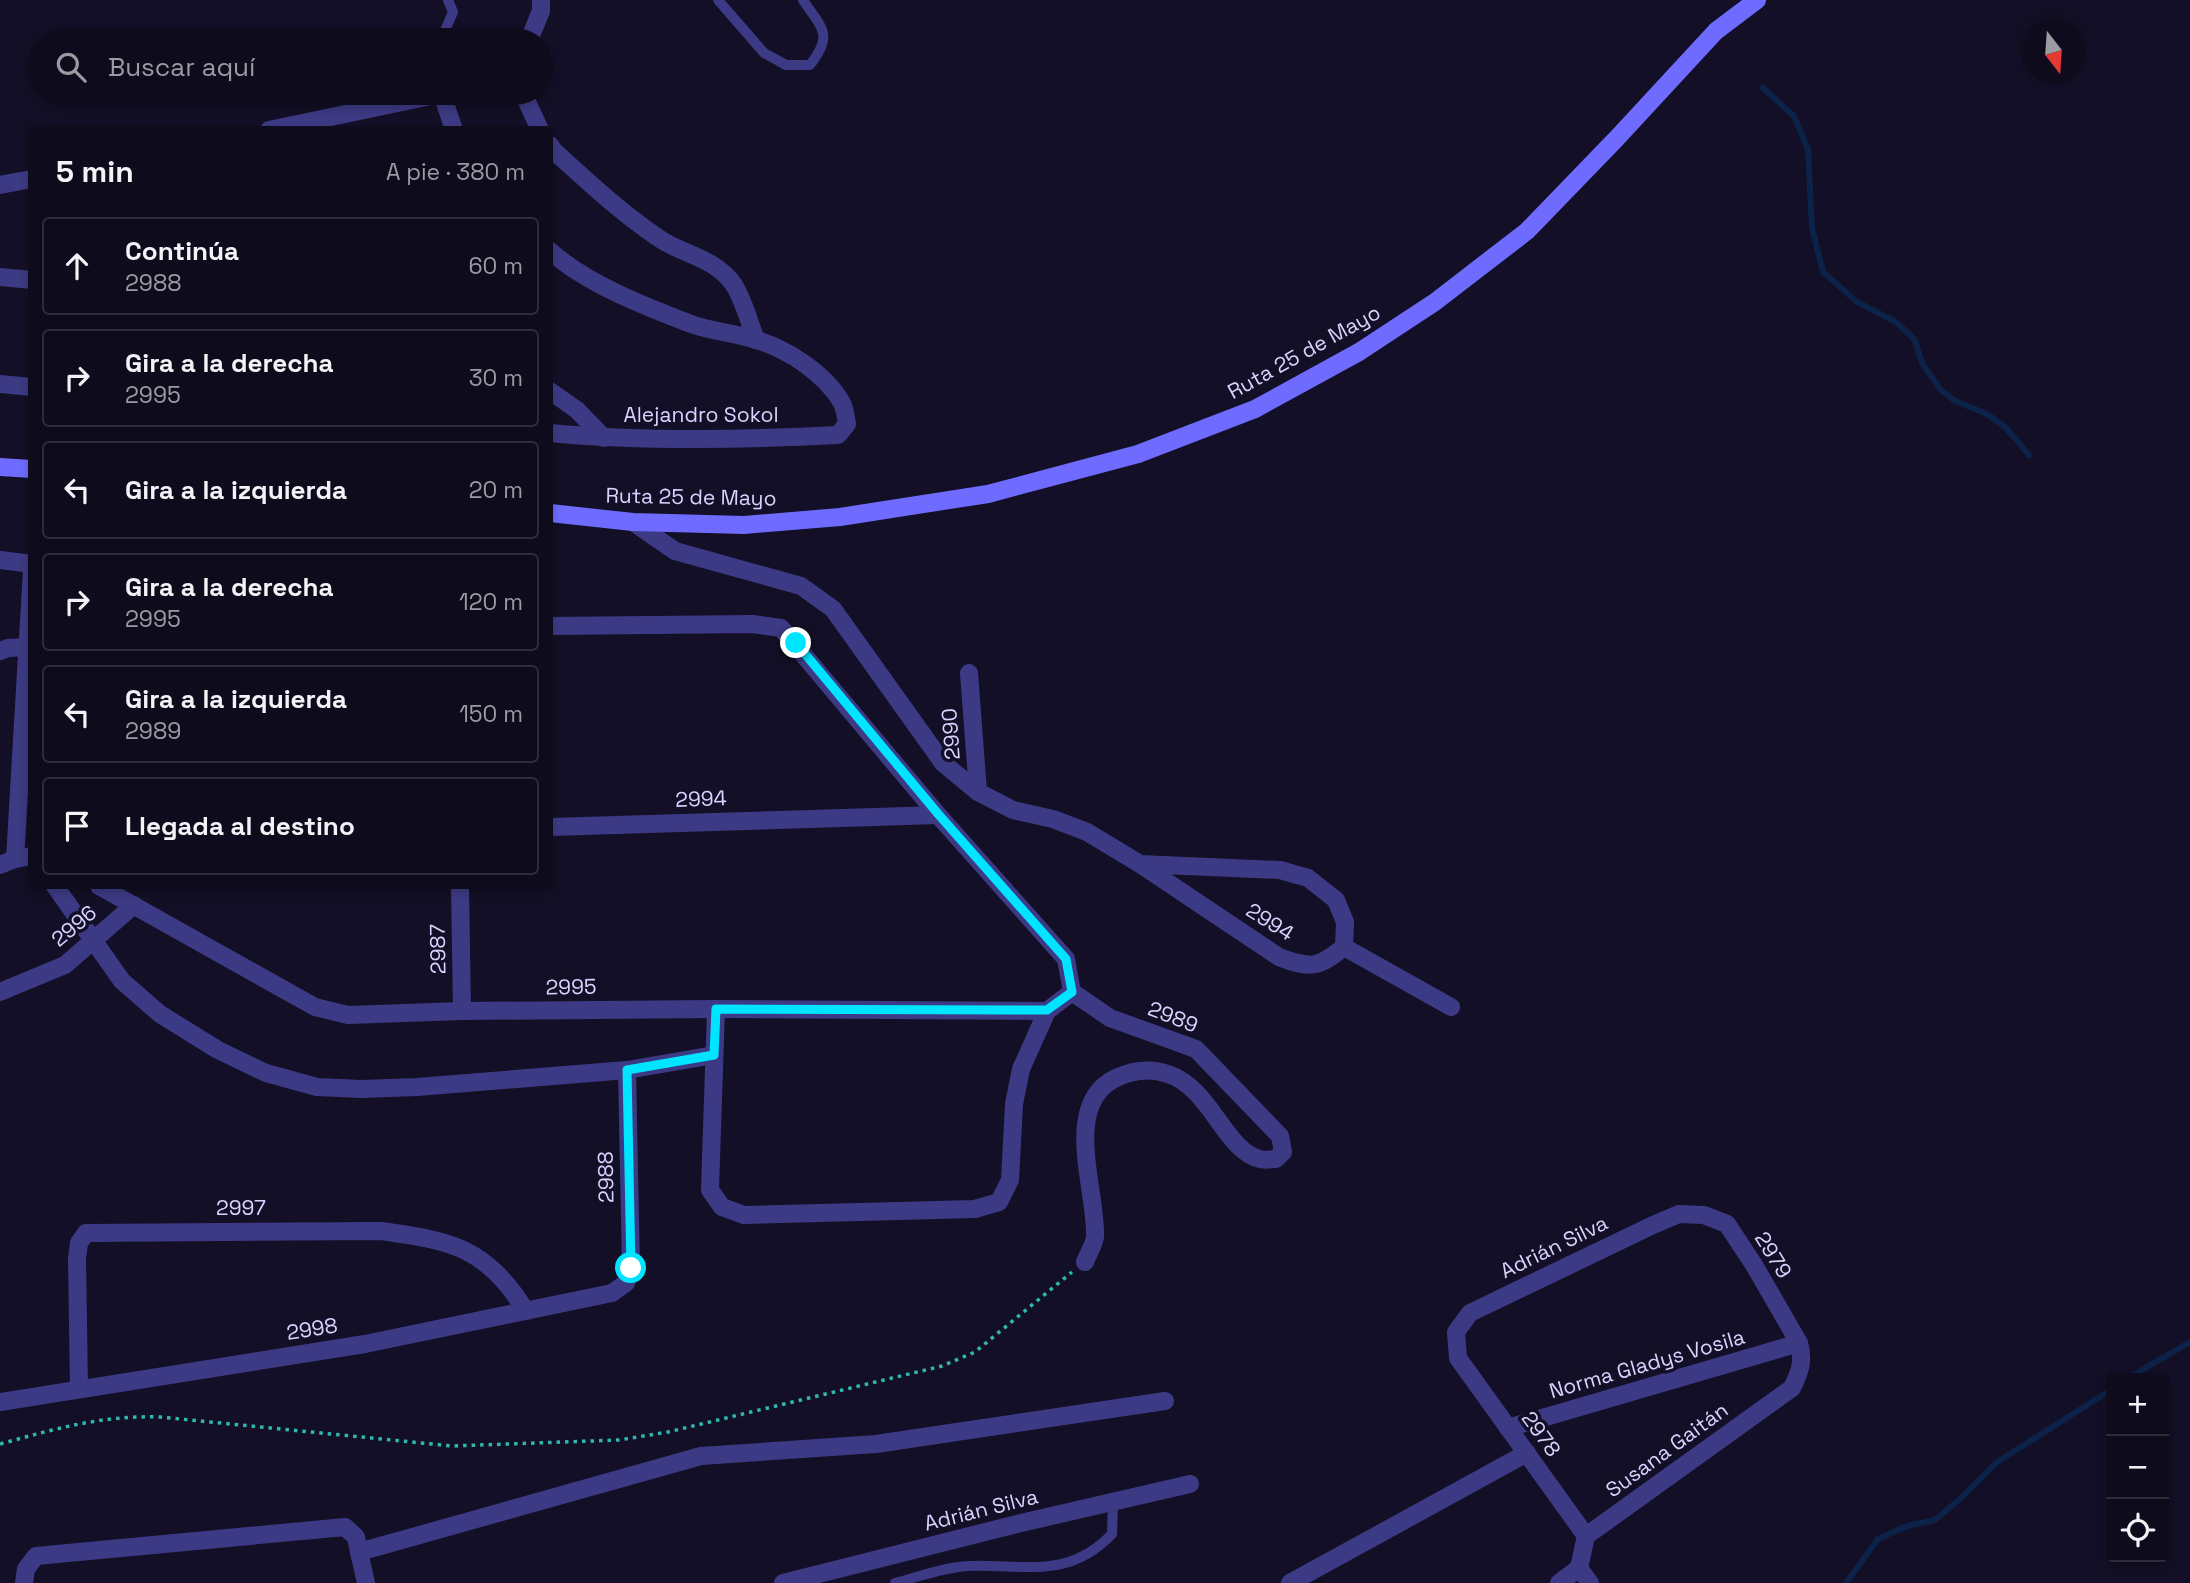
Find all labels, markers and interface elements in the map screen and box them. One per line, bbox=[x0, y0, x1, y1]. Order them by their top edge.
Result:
north arrow bbox=[2022, 21, 2085, 84]
search box bbox=[28, 28, 553, 105]
icon: search bbox=[52, 48, 90, 86]
text: Buscar aquí bbox=[108, 50, 255, 84]
text: 5 min bbox=[56, 152, 134, 191]
text: A pie · 380 m bbox=[386, 157, 525, 187]
text: Continúa bbox=[125, 234, 239, 268]
icon: ahead bbox=[58, 247, 96, 285]
text: 60 m bbox=[468, 251, 523, 281]
text: 2988 bbox=[125, 268, 182, 298]
street label: Ruta 25 de Mayo bbox=[1222, 298, 1385, 405]
text: Gira a la derecha bbox=[125, 346, 334, 380]
icon: right bbox=[58, 359, 96, 397]
text: 30 m bbox=[469, 363, 523, 393]
text: 2995 bbox=[125, 380, 181, 410]
street label: Alejandro Sokol bbox=[623, 401, 779, 428]
icon: left bbox=[58, 471, 96, 509]
text: Gira a la izquierda bbox=[125, 473, 347, 507]
text: 20 m bbox=[469, 475, 523, 505]
street label: Ruta 25 de Mayo bbox=[605, 482, 777, 511]
text: Gira a la derecha bbox=[125, 570, 334, 604]
icon: right bbox=[58, 583, 96, 621]
text: 120 m bbox=[459, 587, 523, 617]
text: 2995 bbox=[125, 604, 181, 634]
route end bbox=[780, 627, 811, 658]
text: Gira a la izquierda bbox=[125, 682, 347, 716]
icon: left bbox=[58, 695, 96, 733]
text: 150 m bbox=[459, 699, 523, 729]
street label: 2990 bbox=[935, 707, 966, 761]
text: 2989 bbox=[125, 716, 181, 746]
street label: 2994 bbox=[675, 784, 727, 813]
icon: arrive bbox=[58, 807, 96, 845]
text: Llegada al destino bbox=[125, 809, 355, 843]
street label: 2994 bbox=[1241, 896, 1299, 947]
street label: 2996 bbox=[45, 899, 102, 952]
street label: 2987 bbox=[424, 924, 451, 974]
street label: 2995 bbox=[545, 973, 597, 1000]
street label: 2989 bbox=[1144, 995, 1202, 1038]
street label: 2988 bbox=[592, 1151, 619, 1203]
street label: 2997 bbox=[216, 1194, 266, 1221]
street label: Adrián Silva bbox=[1496, 1209, 1612, 1284]
street label: 2979 bbox=[1749, 1226, 1798, 1283]
route start bbox=[615, 1252, 646, 1283]
street label: 2998 bbox=[284, 1311, 339, 1346]
street label: Norma Gladys Vosila bbox=[1546, 1323, 1748, 1404]
map controls bbox=[2106, 1373, 2169, 1562]
button: + bbox=[2106, 1373, 2169, 1436]
street label: Susana Gaitán bbox=[1600, 1396, 1733, 1503]
street label: 2978 bbox=[1516, 1406, 1567, 1462]
button: − bbox=[2106, 1436, 2169, 1499]
street label: Adrián Silva bbox=[921, 1482, 1041, 1537]
button: locate bbox=[2106, 1499, 2169, 1562]

